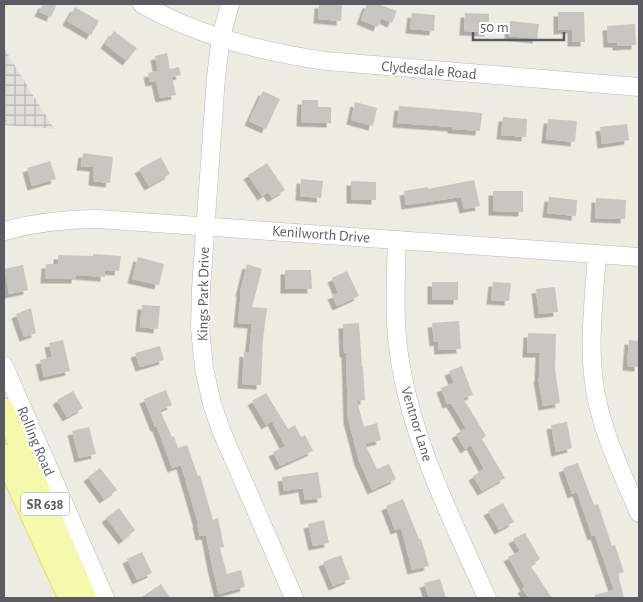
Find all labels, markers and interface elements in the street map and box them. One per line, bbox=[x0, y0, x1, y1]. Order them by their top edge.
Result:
scale bar bbox=[473, 10, 564, 42]
text: 50 m bbox=[480, 20, 509, 35]
street label: Clydesdale Road bbox=[381, 59, 477, 82]
street label: Kenilworth Drive bbox=[272, 224, 370, 245]
street label: Kings Park Drive bbox=[195, 247, 212, 341]
street label: Ventnor Lane bbox=[398, 385, 435, 463]
street label: Rolling Road bbox=[14, 404, 57, 478]
road number: SR 638 bbox=[21, 492, 69, 516]

